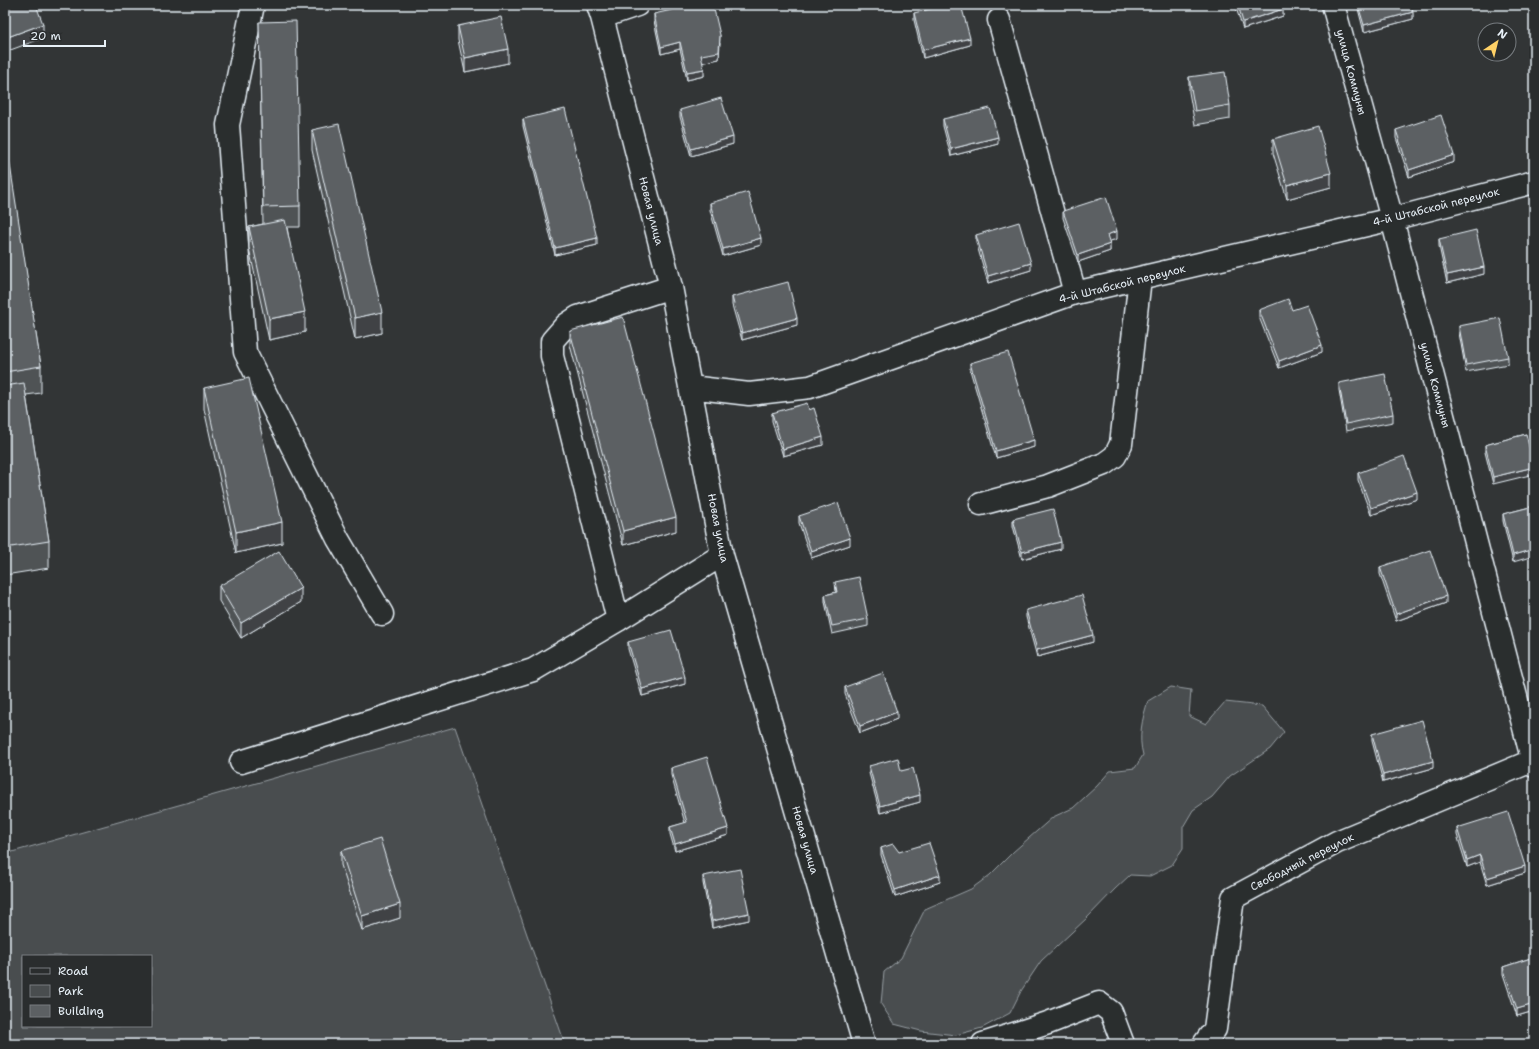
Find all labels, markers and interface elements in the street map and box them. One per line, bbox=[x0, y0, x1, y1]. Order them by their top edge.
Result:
scale bar bbox=[24, 22, 105, 48]
north arrow bbox=[1477, 22, 1517, 62]
text: N bbox=[1495, 26, 1511, 43]
text: 20 m bbox=[30, 28, 61, 44]
street label: улица Коммуны bbox=[1332, 28, 1370, 116]
street label: Новая улица bbox=[635, 175, 667, 247]
street label: 4-й Штабской переулок bbox=[1371, 184, 1501, 230]
street label: 4-й Штабской переулок bbox=[1057, 261, 1187, 307]
street label: улица Коммуны bbox=[1416, 341, 1454, 429]
street label: Новая улица bbox=[704, 492, 732, 564]
street label: Новая улица bbox=[788, 804, 822, 876]
street label: Свободный переулок bbox=[1248, 829, 1356, 895]
legend bbox=[22, 955, 152, 1027]
text: Road bbox=[58, 963, 89, 979]
text: Park bbox=[58, 983, 84, 999]
text: Building bbox=[58, 1003, 104, 1019]

